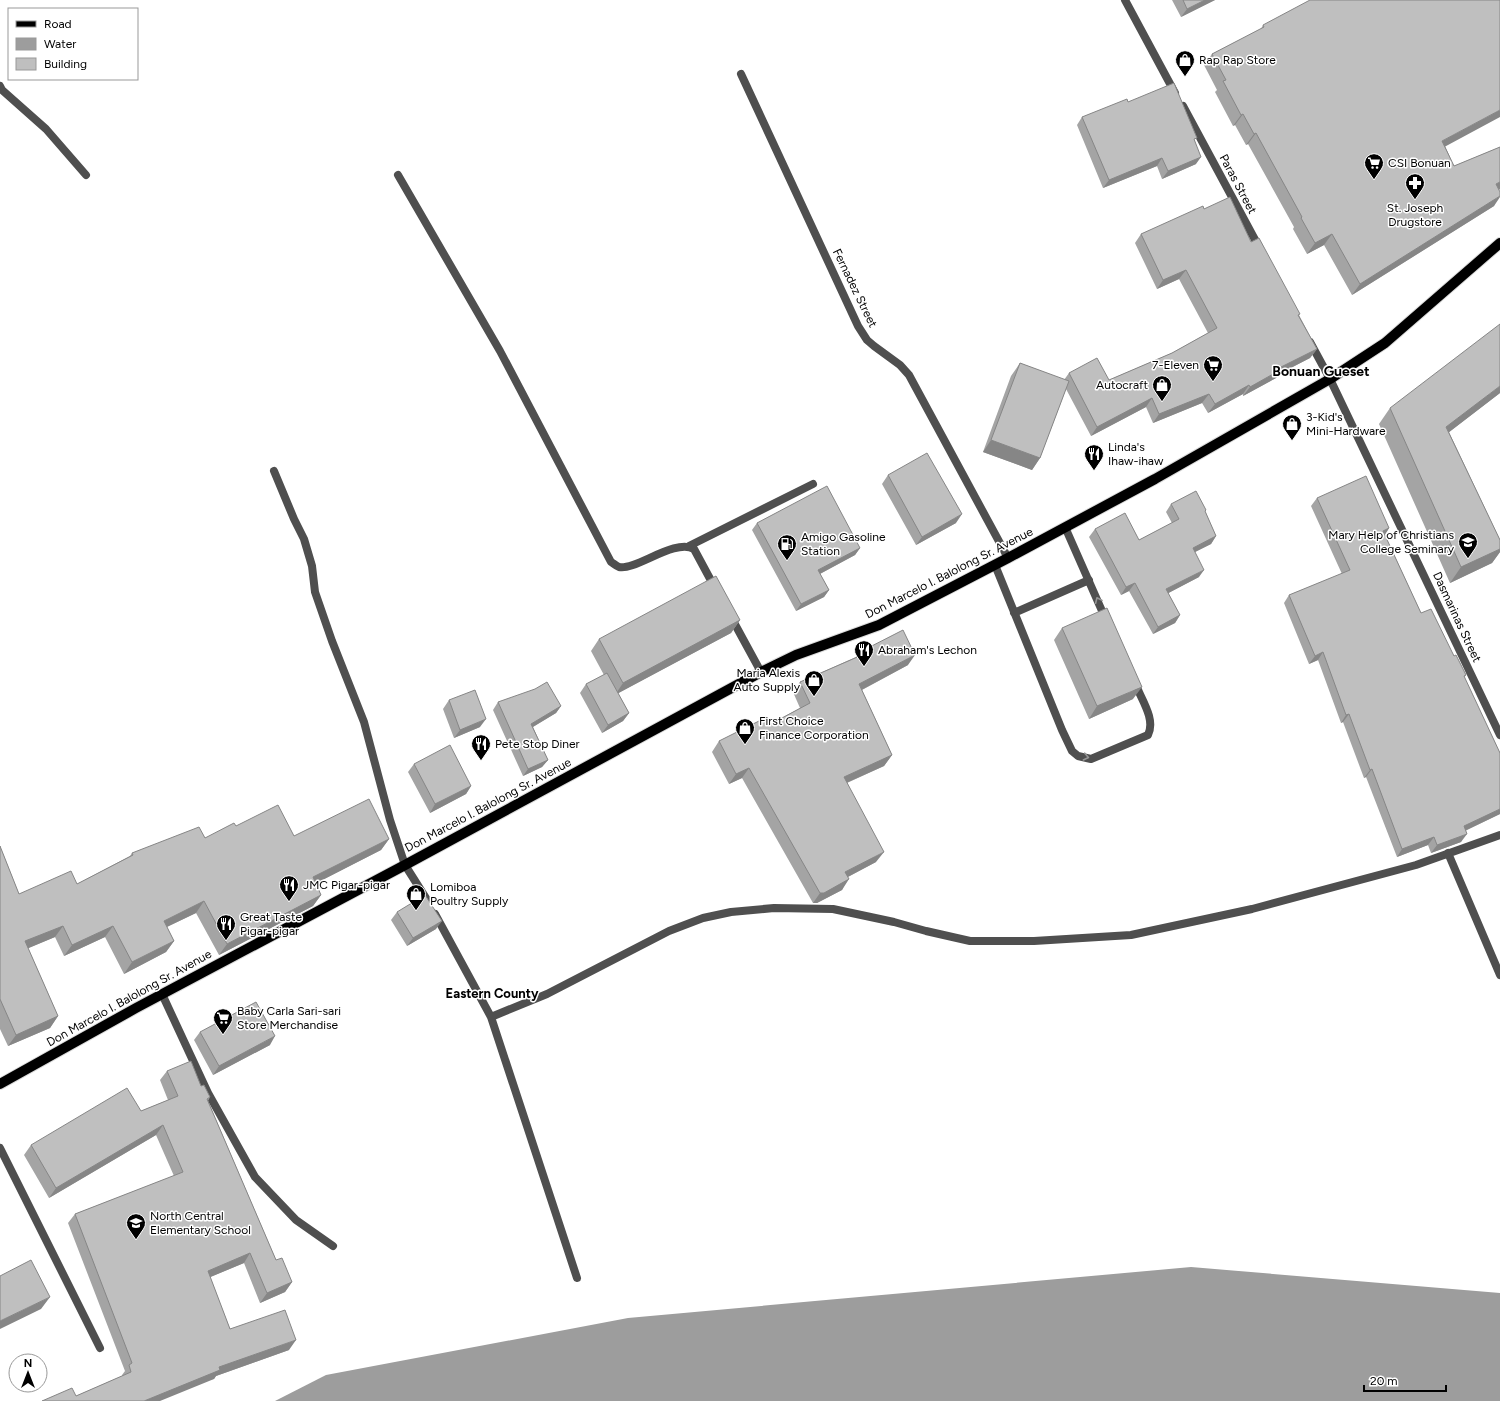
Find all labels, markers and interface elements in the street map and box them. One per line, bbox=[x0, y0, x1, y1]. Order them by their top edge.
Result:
legend bbox=[8, 8, 138, 80]
text: Road bbox=[44, 17, 72, 31]
text: Water bbox=[44, 37, 76, 51]
shop icon: Rap Rap Store bbox=[1174, 49, 1196, 77]
place label: Rap Rap Store bbox=[1199, 53, 1276, 67]
text: Building bbox=[44, 57, 87, 71]
street label: Paras Street bbox=[1216, 152, 1260, 217]
supermarket icon: CSI Bonuan bbox=[1363, 152, 1385, 180]
place label: CSI Bonuan bbox=[1388, 156, 1451, 170]
pharmacy icon: St. Joseph Drugstore bbox=[1404, 172, 1426, 200]
place label: St. Joseph Drugstore bbox=[1387, 201, 1444, 229]
street label: Fernadez Street bbox=[830, 246, 880, 330]
supermarket icon: 7-Eleven bbox=[1202, 354, 1224, 382]
place label: 7-Eleven bbox=[1152, 358, 1199, 372]
district label: Bonuan Gueset bbox=[1272, 363, 1370, 380]
shop icon: Autocraft bbox=[1151, 374, 1173, 402]
place label: Autocraft bbox=[1096, 378, 1148, 392]
place label: 3-Kid's Mini-Hardware bbox=[1306, 410, 1386, 438]
shop icon: 3-Kid's Mini-Hardware bbox=[1281, 413, 1303, 441]
place label: Linda's Ihaw-ihaw bbox=[1108, 440, 1164, 468]
restaurant icon: Linda's Ihaw-ihaw bbox=[1083, 443, 1105, 471]
street label: Don Marcelo I. Balolong Sr. Avenue bbox=[863, 524, 1036, 622]
place label: Mary Help of Christians College Seminary bbox=[1328, 528, 1455, 556]
place label: Amigo Gasoline Station bbox=[801, 530, 886, 558]
school or university icon: Mary Help of Christians College Seminary bbox=[1457, 531, 1479, 559]
fuel station icon: Amigo Gasoline Station bbox=[776, 533, 798, 561]
street label: Dasmarinas Street bbox=[1430, 570, 1484, 665]
one-way arrow bbox=[1095, 597, 1103, 605]
restaurant icon: Abraham's Lechon bbox=[853, 639, 875, 667]
place label: Abraham's Lechon bbox=[878, 643, 977, 657]
place label: Maria Alexis Auto Supply bbox=[734, 666, 801, 694]
shop icon: Maria Alexis Auto Supply bbox=[803, 669, 825, 697]
place label: First Choice Finance Corporation bbox=[759, 714, 869, 742]
shop icon: First Choice Finance Corporation bbox=[734, 717, 756, 745]
restaurant icon: Pete Stop Diner bbox=[470, 733, 492, 761]
place label: Pete Stop Diner bbox=[495, 737, 580, 751]
one-way arrow bbox=[1083, 753, 1089, 761]
street label: Don Marcelo I. Balolong Sr. Avenue bbox=[402, 755, 574, 855]
restaurant icon: JMC Pigar-pigar bbox=[278, 874, 300, 902]
place label: JMC Pigar-pigar bbox=[303, 878, 390, 892]
place label: Lomiboa Poultry Supply bbox=[430, 880, 509, 908]
shop icon: Lomiboa Poultry Supply bbox=[405, 883, 427, 911]
place label: Great Taste Pigar-pigar bbox=[240, 910, 302, 938]
restaurant icon: Great Taste Pigar-pigar bbox=[215, 913, 237, 941]
street label: Don Marcelo I. Balolong Sr. Avenue bbox=[44, 946, 214, 1049]
district label: Eastern County bbox=[446, 986, 539, 1001]
place label: Baby Carla Sari-sari Store Merchandise bbox=[237, 1004, 341, 1032]
supermarket icon: Baby Carla Sari-sari Store Merchandise bbox=[212, 1007, 234, 1035]
place label: North Central Elementary School bbox=[150, 1209, 251, 1237]
school or university icon: North Central Elementary School bbox=[125, 1212, 147, 1240]
north arrow bbox=[8, 1353, 48, 1393]
text: N bbox=[24, 1357, 32, 1370]
scale bar bbox=[1364, 1367, 1446, 1393]
text: 20 m bbox=[1370, 1374, 1398, 1388]

